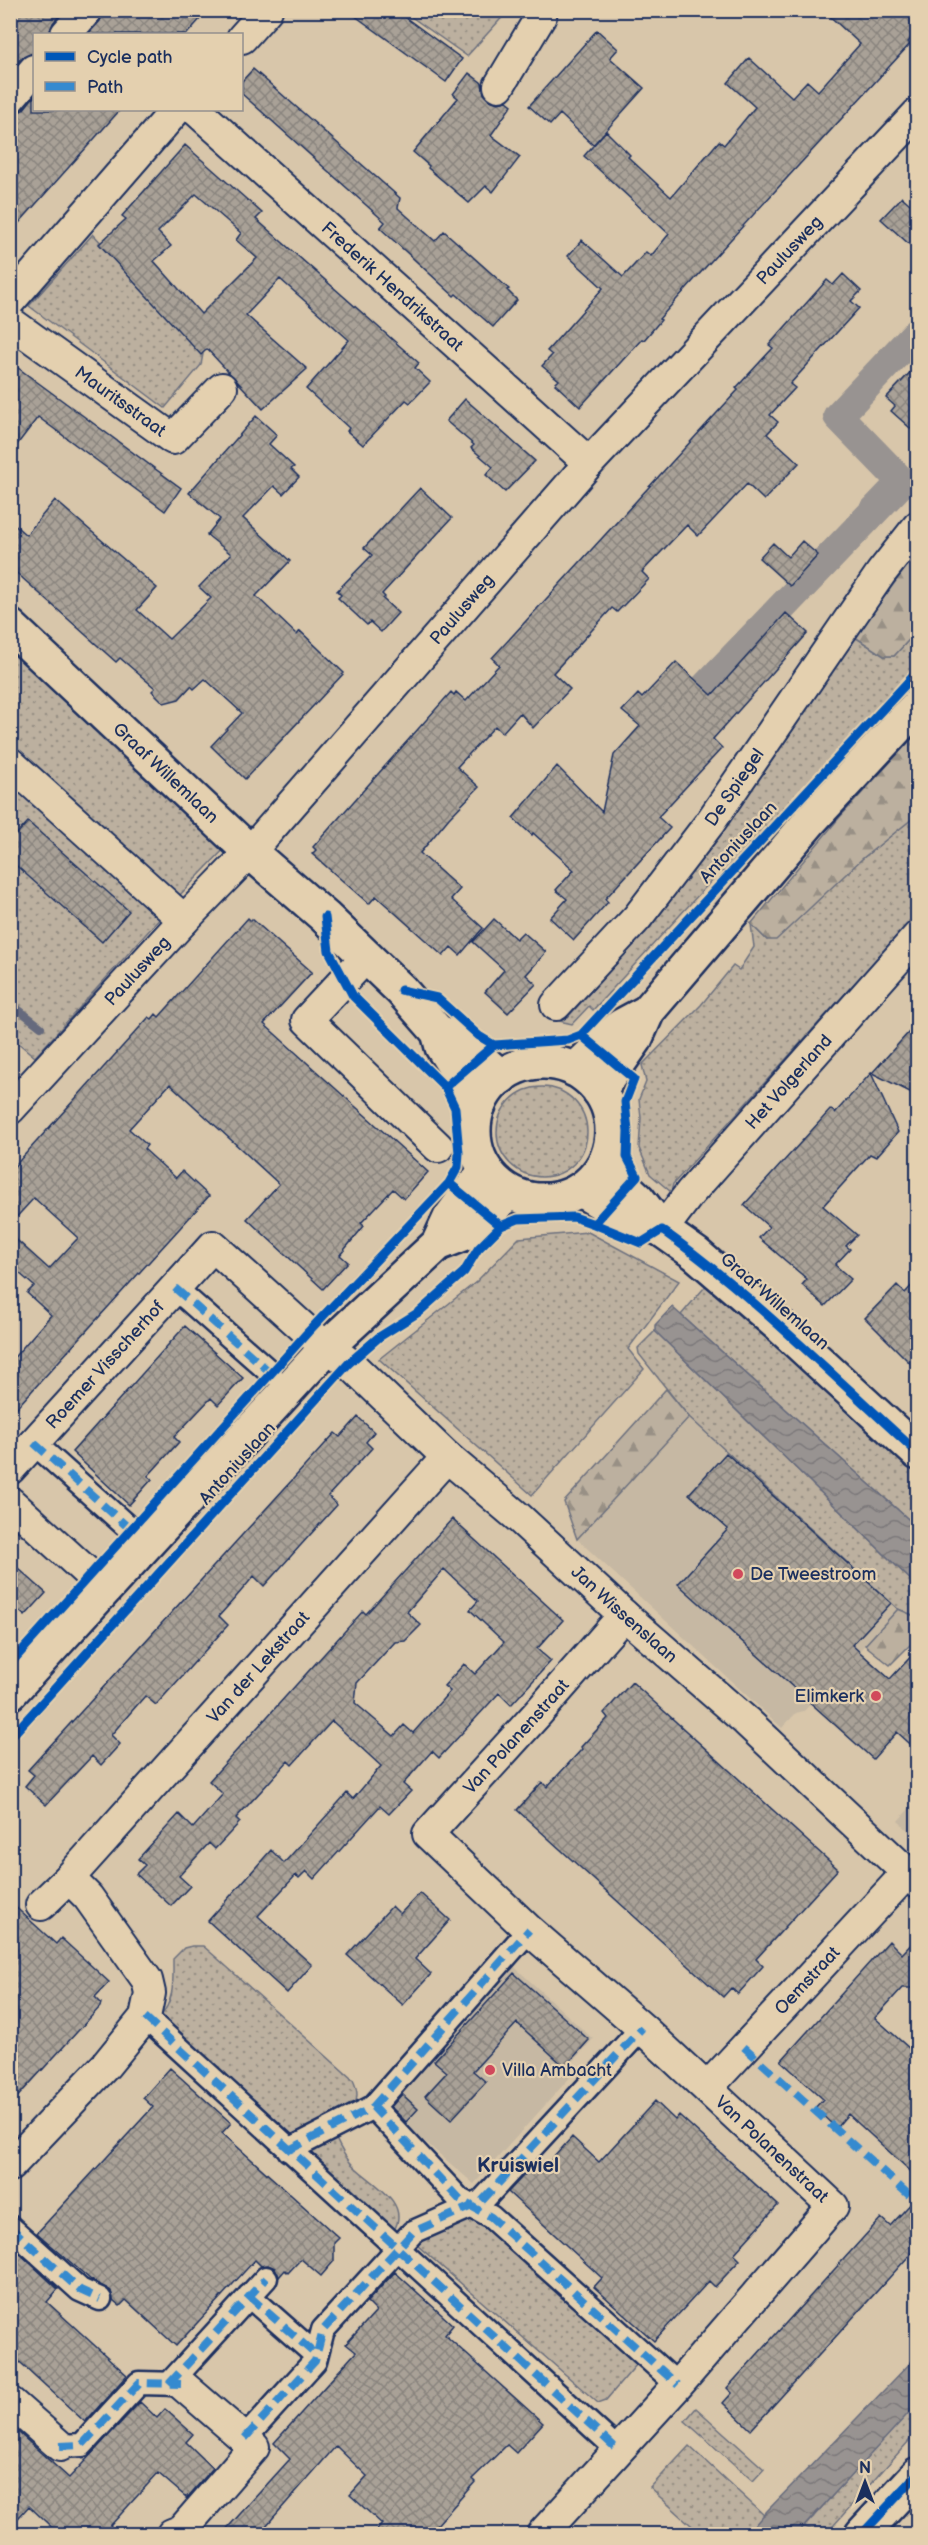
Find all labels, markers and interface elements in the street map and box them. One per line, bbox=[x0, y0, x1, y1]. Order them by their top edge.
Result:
legend bbox=[33, 33, 243, 111]
text: Cycle path bbox=[87, 47, 173, 68]
text: Path bbox=[87, 77, 123, 98]
street label: Paulusweg bbox=[752, 212, 827, 289]
street label: Frederik Hendrikstraat bbox=[317, 218, 468, 356]
street label: Mauritsstraat bbox=[70, 362, 170, 442]
street label: Paulusweg bbox=[426, 570, 499, 649]
street label: Graaf Willemlaan bbox=[108, 718, 223, 828]
street label: De Spiegel bbox=[701, 745, 769, 830]
street label: Antoniuslaan bbox=[695, 797, 782, 888]
street label: Paulusweg bbox=[101, 932, 175, 1010]
street label: Het Volgerland bbox=[741, 1030, 837, 1134]
street label: Graaf Willemlaan bbox=[716, 1248, 833, 1354]
street label: Roemer Visscherhof bbox=[42, 1296, 169, 1433]
street label: Antoniuslaan bbox=[195, 1418, 280, 1509]
street label: Jan Wissenslaan bbox=[567, 1562, 681, 1668]
place label: De Tweestroom bbox=[750, 1564, 876, 1585]
marker: De Tweestroom bbox=[731, 1567, 745, 1581]
street label: Van der Lekstraat bbox=[203, 1607, 315, 1728]
street label: Van Polanenstraat bbox=[459, 1675, 574, 1799]
place label: Elimkerk bbox=[795, 1686, 864, 1707]
marker: Elimkerk bbox=[869, 1689, 883, 1703]
street label: Oemstraat bbox=[771, 1942, 845, 2019]
place label: Villa Ambacht bbox=[502, 2060, 612, 2081]
marker: Villa Ambacht bbox=[483, 2063, 497, 2077]
street label: Van Polanenstraat bbox=[711, 2091, 833, 2208]
district label: Kruiswiel bbox=[477, 2154, 559, 2178]
north arrow bbox=[835, 2452, 895, 2512]
text: N bbox=[859, 2459, 871, 2478]

